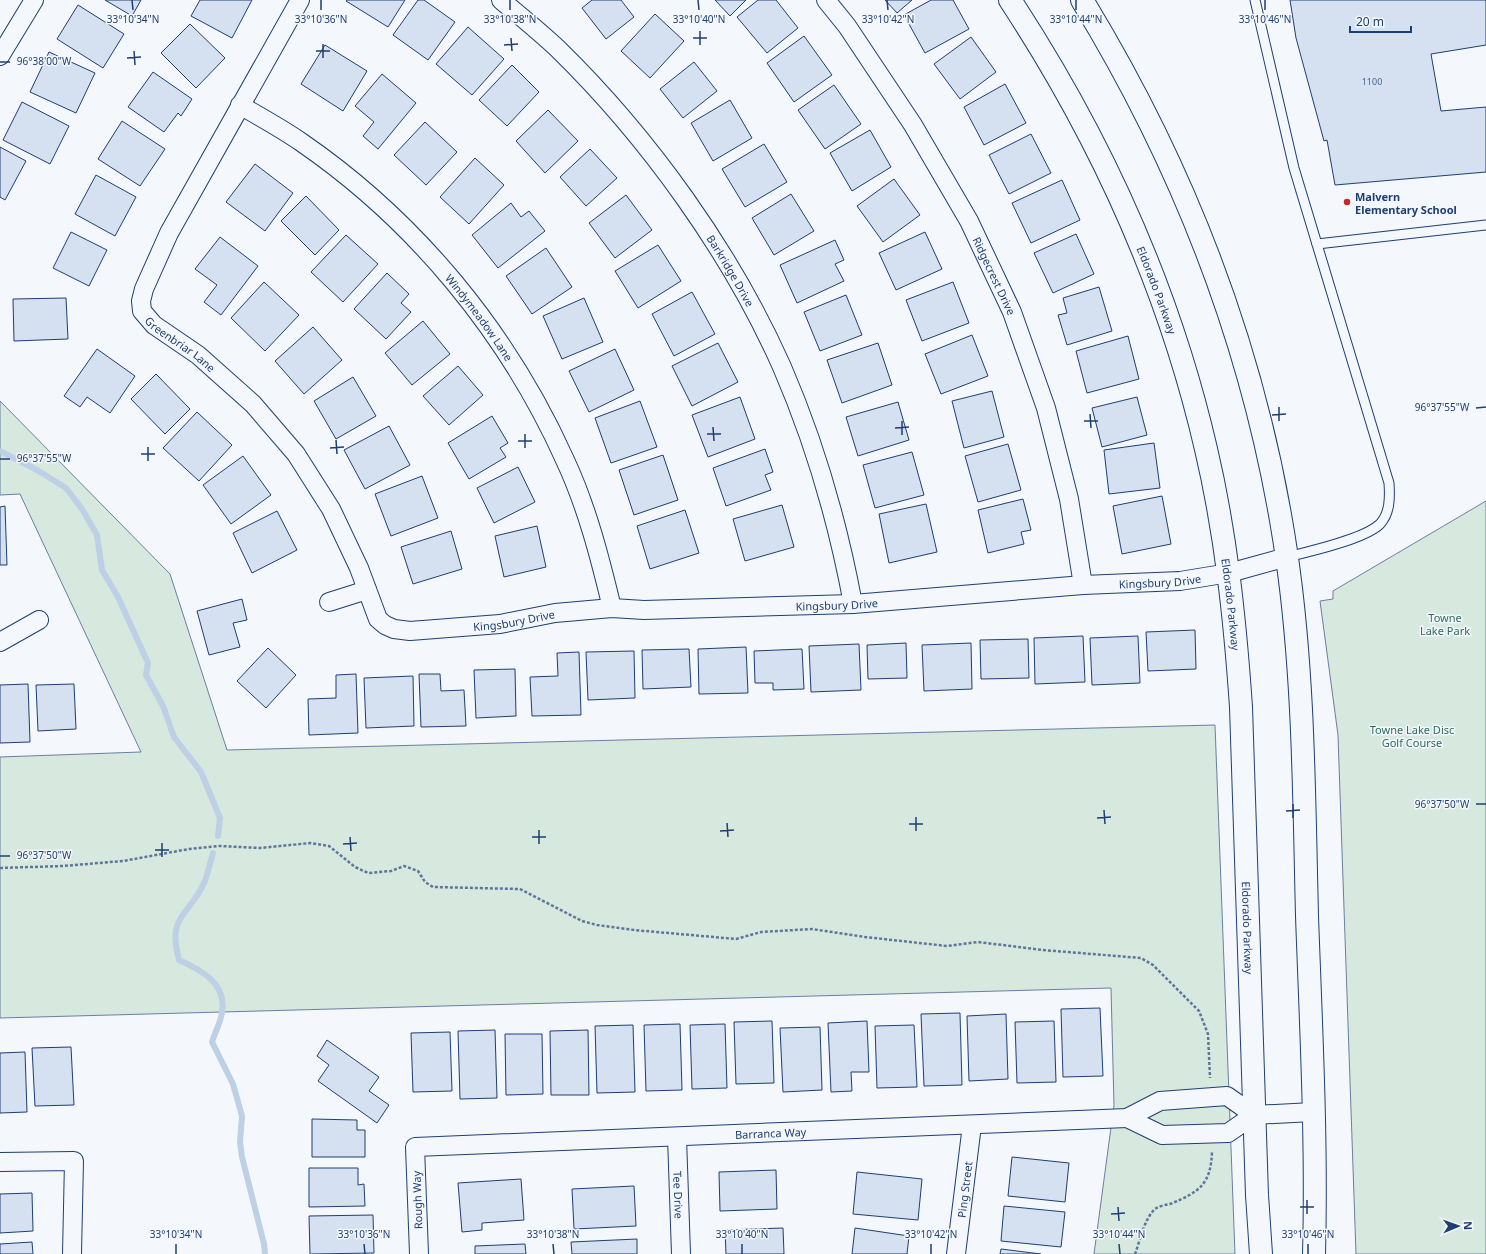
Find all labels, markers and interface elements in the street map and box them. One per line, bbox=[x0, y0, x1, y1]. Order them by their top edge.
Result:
scale bar bbox=[1350, 8, 1411, 34]
text: 33°10'34"N bbox=[107, 12, 159, 26]
text: 33°10'36"N bbox=[295, 12, 347, 26]
text: 33°10'38"N bbox=[484, 12, 536, 26]
text: 33°10'40"N bbox=[673, 12, 725, 26]
text: 33°10'42"N bbox=[862, 12, 914, 26]
text: 33°10'44"N bbox=[1050, 12, 1102, 26]
text: 33°10'46"N bbox=[1239, 12, 1291, 26]
text: 20 m bbox=[1356, 13, 1384, 30]
text: 96°38'00"W bbox=[17, 54, 72, 68]
house number: 1100 bbox=[1362, 75, 1382, 88]
place label: Malvern Elementary School bbox=[1355, 189, 1457, 217]
marker: Malvern Elementary School bbox=[1342, 197, 1352, 207]
street label: Barkridge Drive bbox=[704, 232, 758, 309]
street label: Ridgecrest Drive bbox=[970, 234, 1020, 317]
street label: Eldorado Parkway bbox=[1134, 244, 1181, 336]
street label: Windymeadow Lane bbox=[443, 271, 517, 364]
street label: Greenbriar Lane bbox=[142, 313, 219, 375]
text: 96°37'55"W bbox=[1415, 400, 1470, 414]
text: 96°37'55"W bbox=[17, 451, 72, 465]
street label: Eldorado Parkway bbox=[1219, 557, 1244, 652]
street label: Kingsbury Drive bbox=[1118, 570, 1202, 591]
street label: Kingsbury Drive bbox=[795, 594, 879, 613]
street label: Kingsbury Drive bbox=[473, 606, 556, 634]
park label: Towne Lake Park bbox=[1420, 610, 1470, 638]
park label: Towne Lake Disc Golf Course bbox=[1370, 722, 1454, 750]
text: 96°37'50"W bbox=[1415, 797, 1470, 811]
text: 96°37'50"W bbox=[17, 848, 72, 862]
street label: Eldorado Parkway bbox=[1239, 881, 1257, 975]
street label: Barranca Way bbox=[735, 1124, 807, 1141]
street label: Ping Street bbox=[953, 1160, 975, 1219]
street label: Rough Way bbox=[408, 1170, 426, 1230]
street label: Tee Drive bbox=[671, 1171, 687, 1219]
north arrow bbox=[1438, 1206, 1478, 1246]
text: N bbox=[1461, 1221, 1476, 1230]
text: 33°10'34"N bbox=[150, 1227, 202, 1241]
text: 33°10'36"N bbox=[338, 1227, 390, 1241]
text: 33°10'38"N bbox=[527, 1227, 579, 1241]
text: 33°10'40"N bbox=[716, 1227, 768, 1241]
text: 33°10'42"N bbox=[905, 1227, 957, 1241]
text: 33°10'44"N bbox=[1093, 1227, 1145, 1241]
text: 33°10'46"N bbox=[1282, 1227, 1334, 1241]

